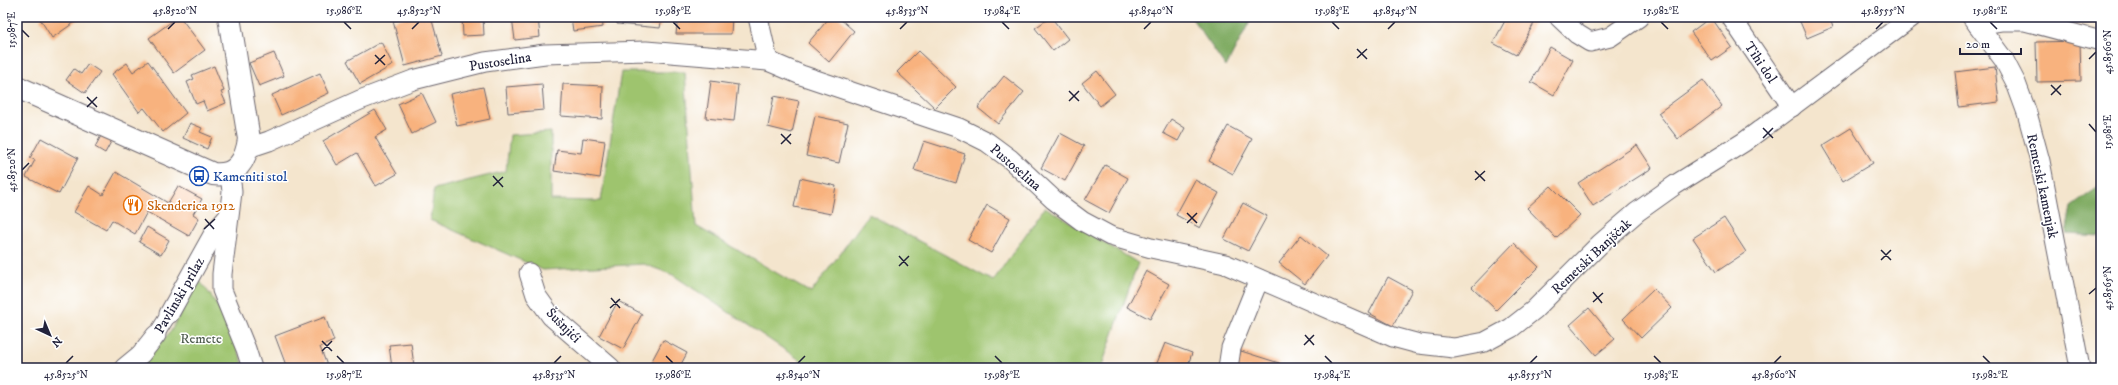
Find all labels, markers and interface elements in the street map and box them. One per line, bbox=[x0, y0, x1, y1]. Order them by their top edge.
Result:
text: 45.8520°N bbox=[153, 5, 197, 17]
text: 15.986°E bbox=[326, 5, 362, 17]
text: 45.8525°N bbox=[397, 5, 441, 17]
text: 15.985°E bbox=[655, 5, 691, 17]
text: 45.8535°N bbox=[886, 5, 928, 17]
text: 15.984°E bbox=[984, 5, 1020, 17]
text: 45.8540°N bbox=[1129, 5, 1173, 17]
text: 15.983°E bbox=[1315, 5, 1349, 17]
text: 45.8545°N bbox=[1373, 5, 1417, 17]
text: 15.982°E bbox=[1643, 5, 1679, 17]
text: 45.8555°N bbox=[1861, 5, 1905, 17]
text: 15.981°E bbox=[1973, 5, 2007, 17]
text: 15.987°E bbox=[6, 12, 18, 48]
scale bar bbox=[1960, 30, 2021, 56]
text: 45.8560°N bbox=[2102, 30, 2114, 74]
text: 20 m bbox=[1966, 37, 1990, 52]
street label: Tihi dol bbox=[1740, 38, 1781, 87]
street label: Pustoselina bbox=[468, 48, 532, 76]
text: 15.981°E bbox=[2102, 115, 2114, 149]
street label: Remetski kamenjak bbox=[2022, 132, 2062, 240]
street label: Pustoselina bbox=[986, 140, 1045, 195]
text: 45.8520°N bbox=[6, 148, 18, 192]
bus stop icon: Kameniti stol bbox=[188, 165, 210, 187]
place label: Kameniti stol bbox=[213, 168, 288, 186]
restaurant icon: Skenderica 1912 bbox=[122, 194, 144, 216]
place label: Skenderica 1912 bbox=[147, 197, 235, 215]
street label: Remetski Banjščak bbox=[1548, 215, 1636, 298]
street label: Pavlinski prilaz bbox=[151, 254, 209, 337]
text: 45.8565°N bbox=[2102, 266, 2114, 310]
street label: Šušnjići bbox=[542, 304, 585, 347]
north arrow bbox=[30, 315, 70, 355]
park label: Remete bbox=[180, 330, 222, 348]
text: N bbox=[48, 333, 64, 350]
text: 45.8525°N bbox=[44, 369, 88, 381]
text: 15.987°E bbox=[326, 369, 362, 381]
text: 45.8535°N bbox=[533, 369, 575, 381]
text: 15.986°E bbox=[655, 369, 691, 381]
text: 45.8540°N bbox=[776, 369, 820, 381]
text: 15.985°E bbox=[984, 369, 1020, 381]
text: 15.984°E bbox=[1314, 369, 1350, 381]
text: 45.8555°N bbox=[1508, 369, 1552, 381]
text: 15.983°E bbox=[1644, 369, 1678, 381]
text: 45.8560°N bbox=[1752, 369, 1796, 381]
text: 15.982°E bbox=[1972, 369, 2008, 381]

